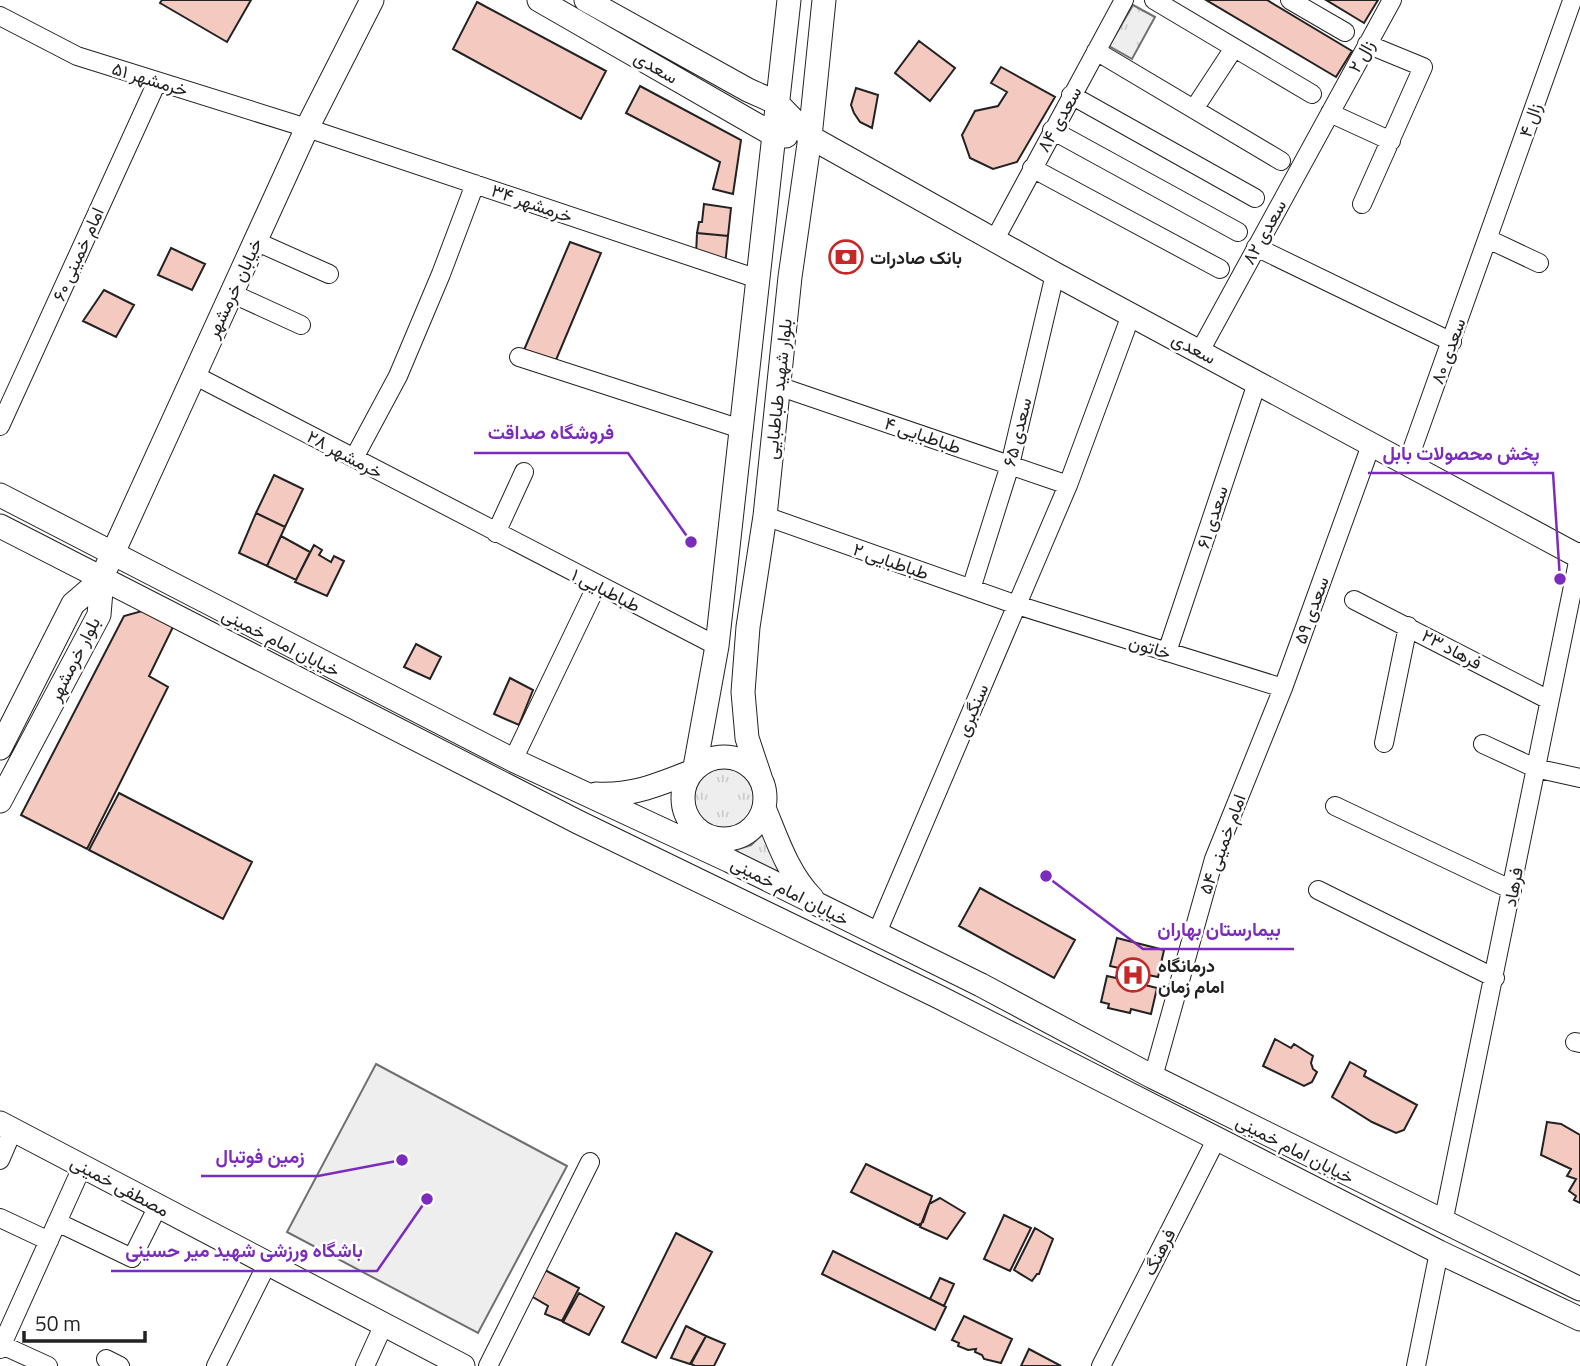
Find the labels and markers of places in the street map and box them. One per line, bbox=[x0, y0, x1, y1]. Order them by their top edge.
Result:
bank icon: بانک صادرات bbox=[827, 238, 865, 276]
place label: بانک صادرات bbox=[870, 244, 962, 271]
callout: فروشگاه صداقت bbox=[474, 413, 628, 453]
callout: پخش محصولات بابل bbox=[1368, 433, 1553, 473]
callout: بیمارستان بهاران bbox=[1143, 909, 1294, 949]
place label: درمانگاه امام زمان bbox=[1158, 952, 1225, 1000]
hospital icon: درمانگاه امام زمان bbox=[1114, 956, 1152, 994]
callout: زمین فوتبال bbox=[201, 1136, 318, 1176]
callout: باشگاه ورزشی شهید میر حسینی bbox=[111, 1231, 377, 1271]

